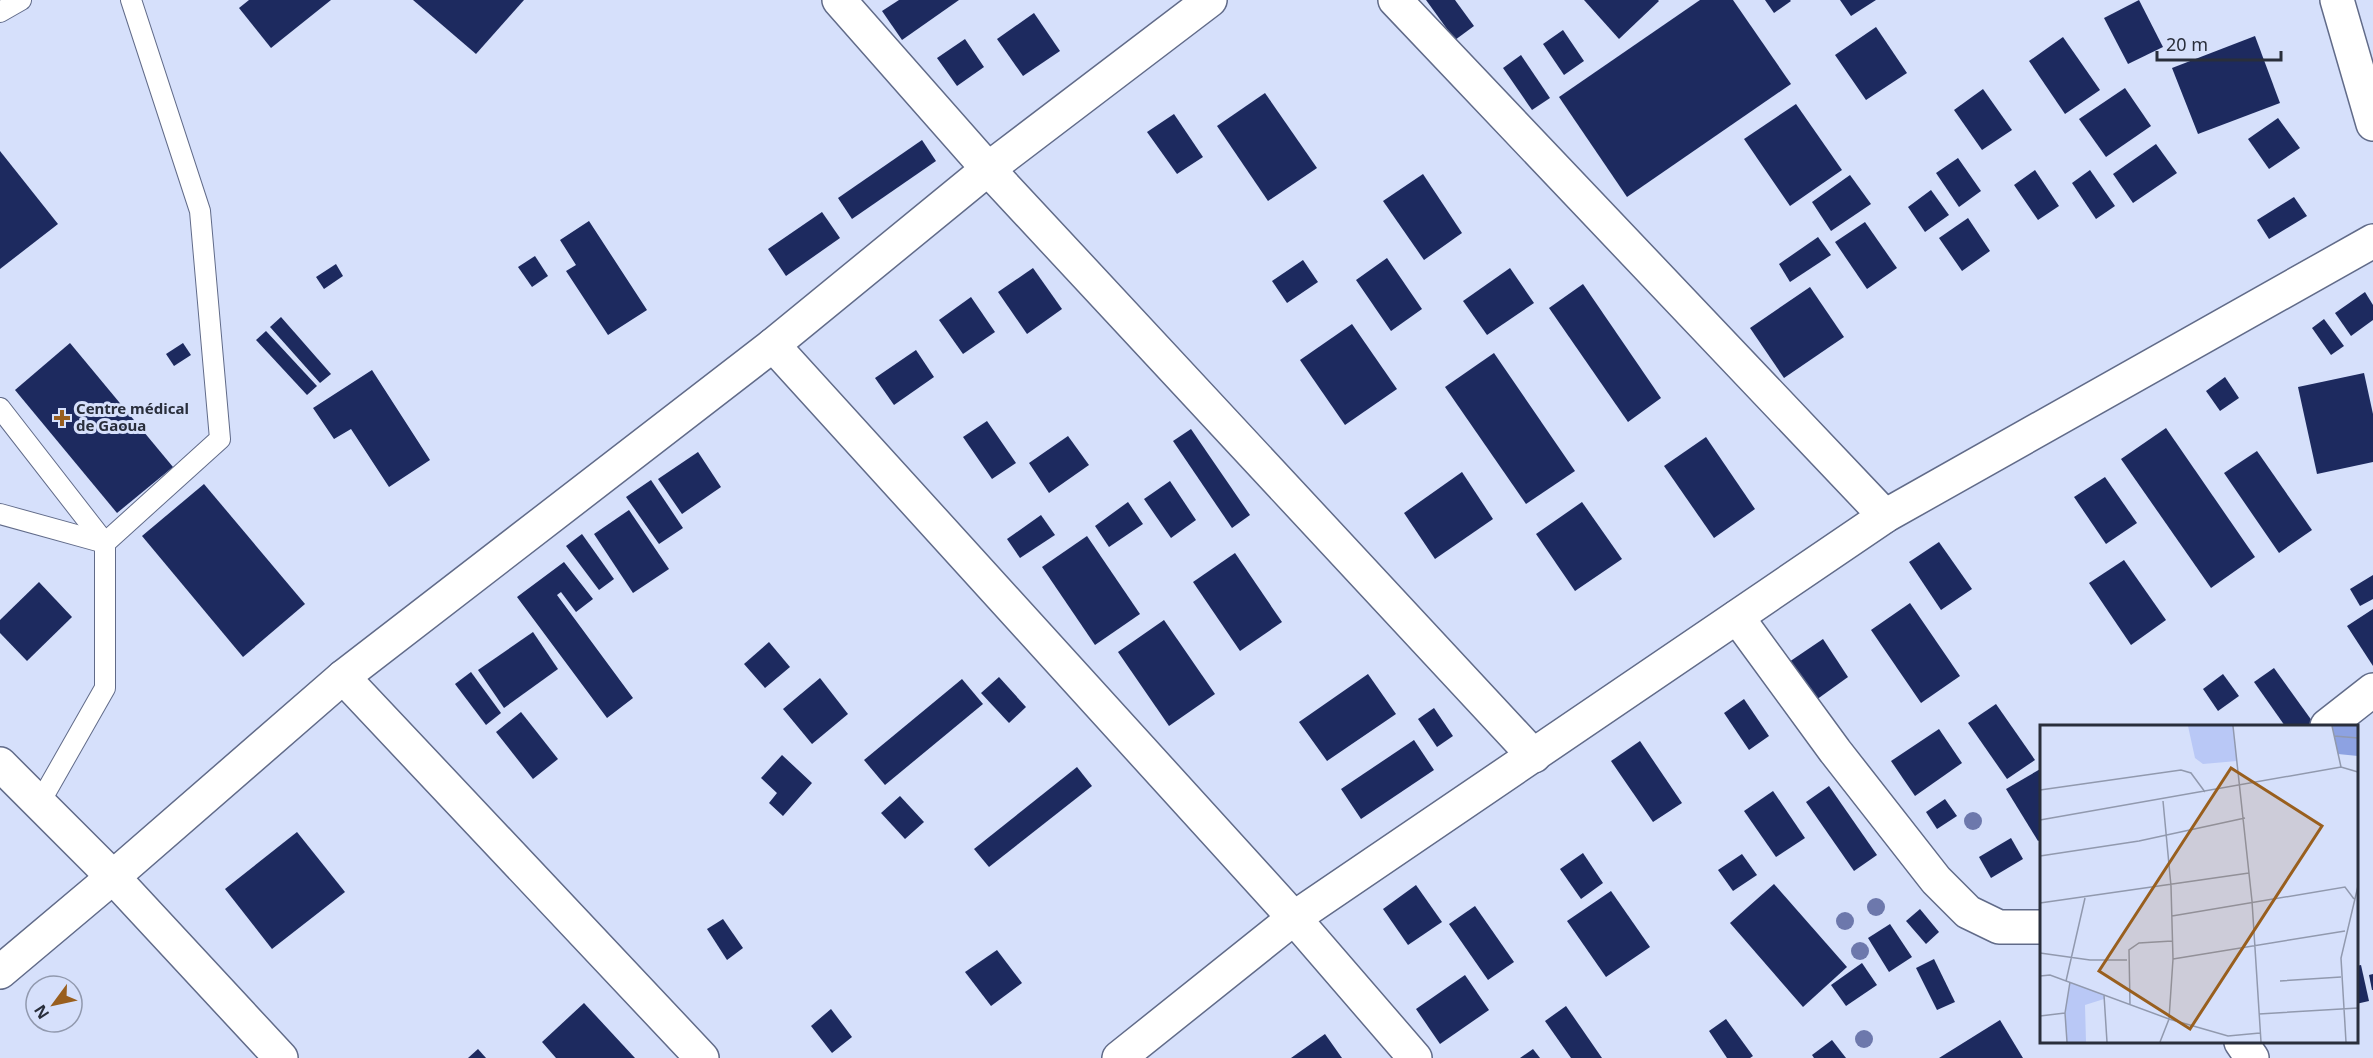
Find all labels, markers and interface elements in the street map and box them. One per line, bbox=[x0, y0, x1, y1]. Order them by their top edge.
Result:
scale bar bbox=[2157, 24, 2282, 62]
text: 20 m bbox=[2166, 32, 2208, 56]
place label: Centre médical de Gaoua bbox=[76, 398, 189, 435]
marker: Centre médical de Gaoua bbox=[53, 409, 71, 427]
inset map bbox=[2040, 725, 2358, 1043]
north arrow bbox=[24, 974, 84, 1034]
text: N bbox=[29, 1001, 54, 1024]

